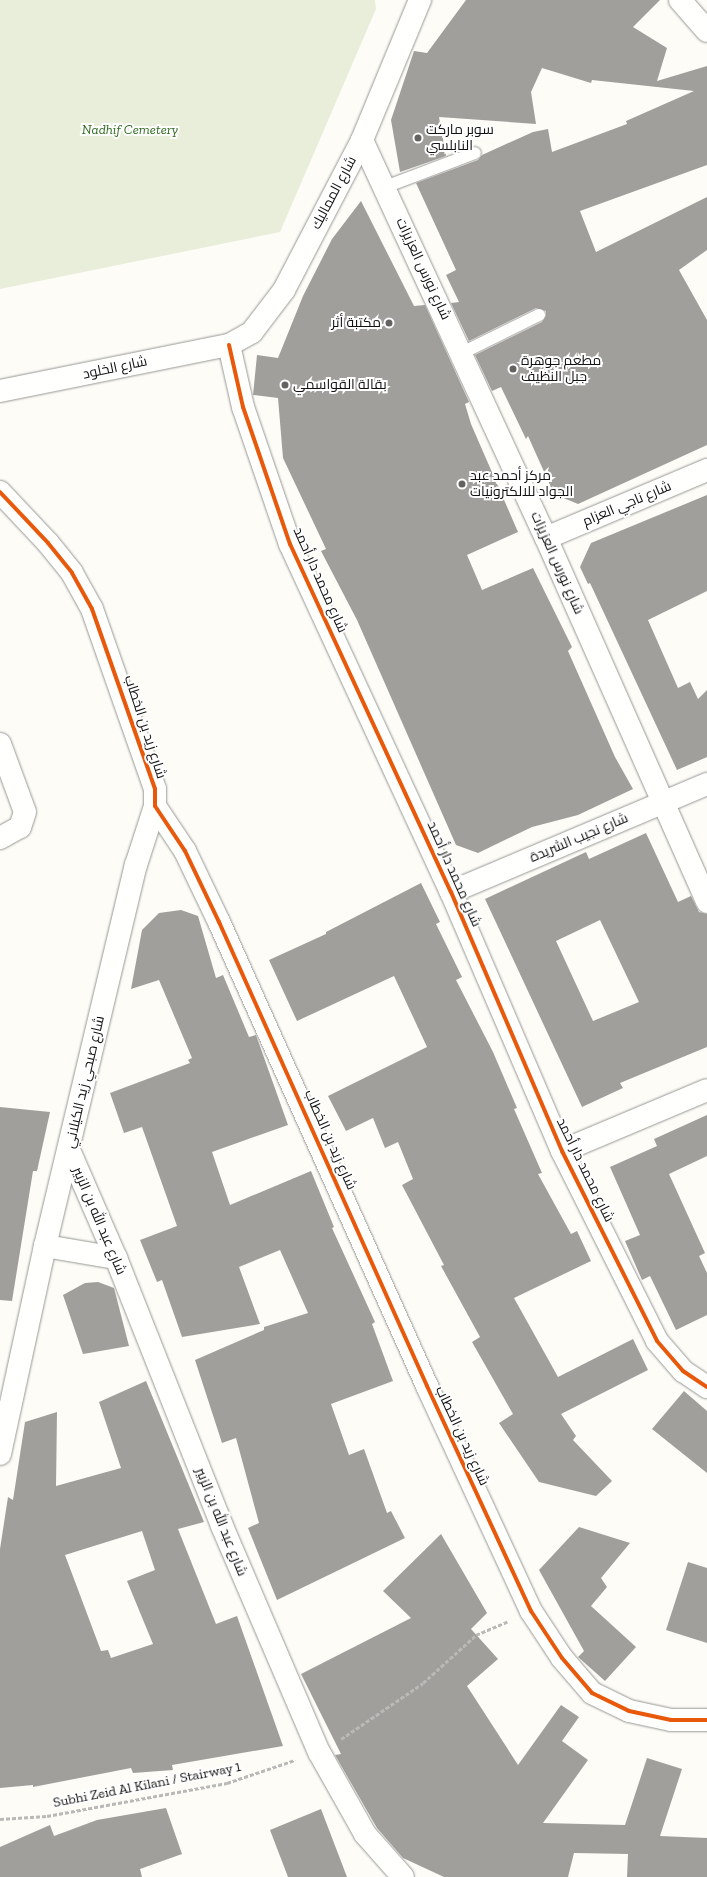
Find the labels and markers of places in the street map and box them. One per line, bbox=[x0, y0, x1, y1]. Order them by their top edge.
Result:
place label: سوبر ماركت النابلسي bbox=[426, 122, 494, 154]
marker: سوبر ماركت النابلسي bbox=[413, 133, 423, 143]
place label: مكتبة أثر bbox=[332, 315, 381, 331]
marker: مكتبة أثر bbox=[384, 318, 394, 328]
place label: مطعم جوهرة جبل النظيف bbox=[521, 353, 601, 386]
marker: مطعم جوهرة جبل النظيف bbox=[508, 364, 518, 374]
place label: بقالة القواسمي bbox=[293, 377, 387, 393]
marker: بقالة القواسمي bbox=[280, 380, 290, 390]
place label: مركز أحمد عبد الجواد للالكترونيات bbox=[470, 468, 573, 500]
marker: مركز أحمد عبد الجواد للالكترونيات bbox=[457, 479, 467, 489]

